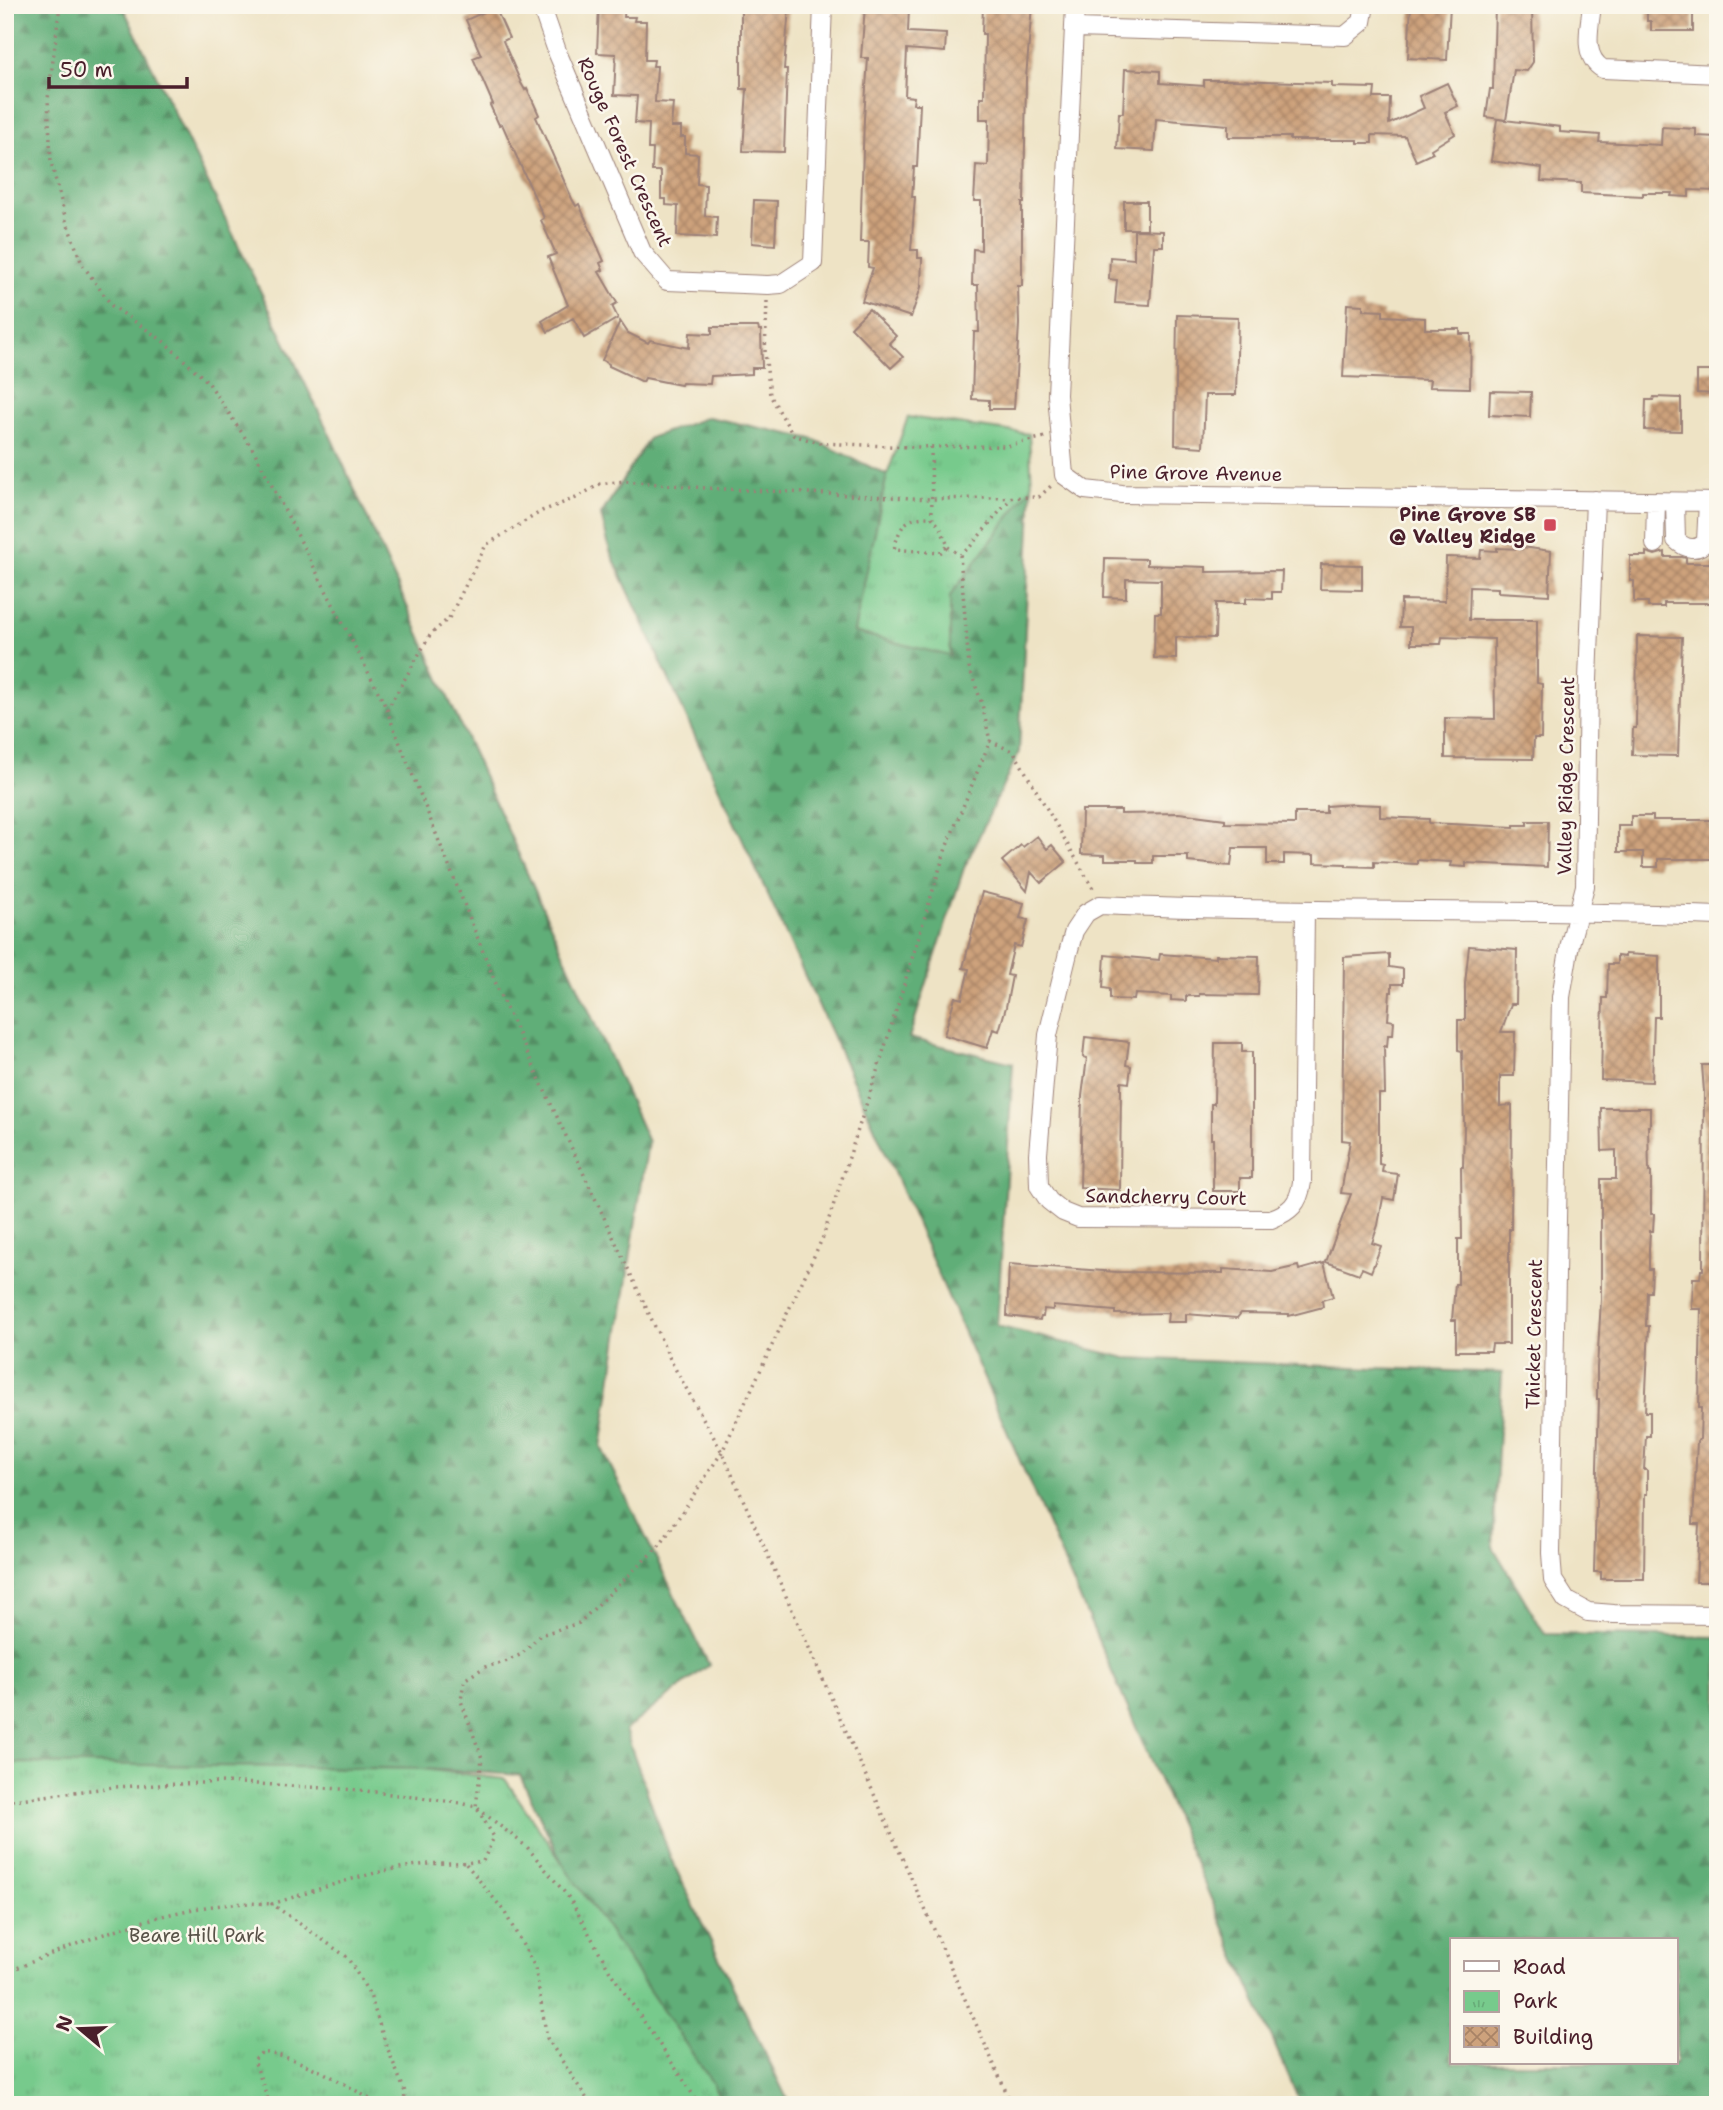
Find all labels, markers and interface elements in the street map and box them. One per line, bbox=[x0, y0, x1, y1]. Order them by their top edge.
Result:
scale bar bbox=[49, 46, 187, 90]
street label: Rouge Forest Crescent bbox=[572, 53, 678, 251]
text: 50 m bbox=[60, 56, 113, 84]
street label: Pine Grove Avenue bbox=[1109, 459, 1283, 487]
place label: Pine Grove SB @ Valley Ridge bbox=[1389, 502, 1536, 549]
marker: Pine Grove SB @ Valley Ridge bbox=[1542, 517, 1558, 533]
street label: Valley Ridge Crescent bbox=[1552, 676, 1580, 876]
street label: Sandcherry Court bbox=[1085, 1183, 1247, 1211]
street label: Thicket Crescent bbox=[1520, 1259, 1548, 1409]
park label: Beare Hill Park bbox=[129, 1923, 265, 1948]
legend bbox=[1450, 1938, 1678, 2064]
text: Road bbox=[1513, 1953, 1566, 1981]
text: Park bbox=[1513, 1987, 1558, 2015]
north arrow bbox=[46, 1994, 116, 2064]
text: N bbox=[50, 2012, 79, 2035]
text: Building bbox=[1513, 2023, 1593, 2051]

